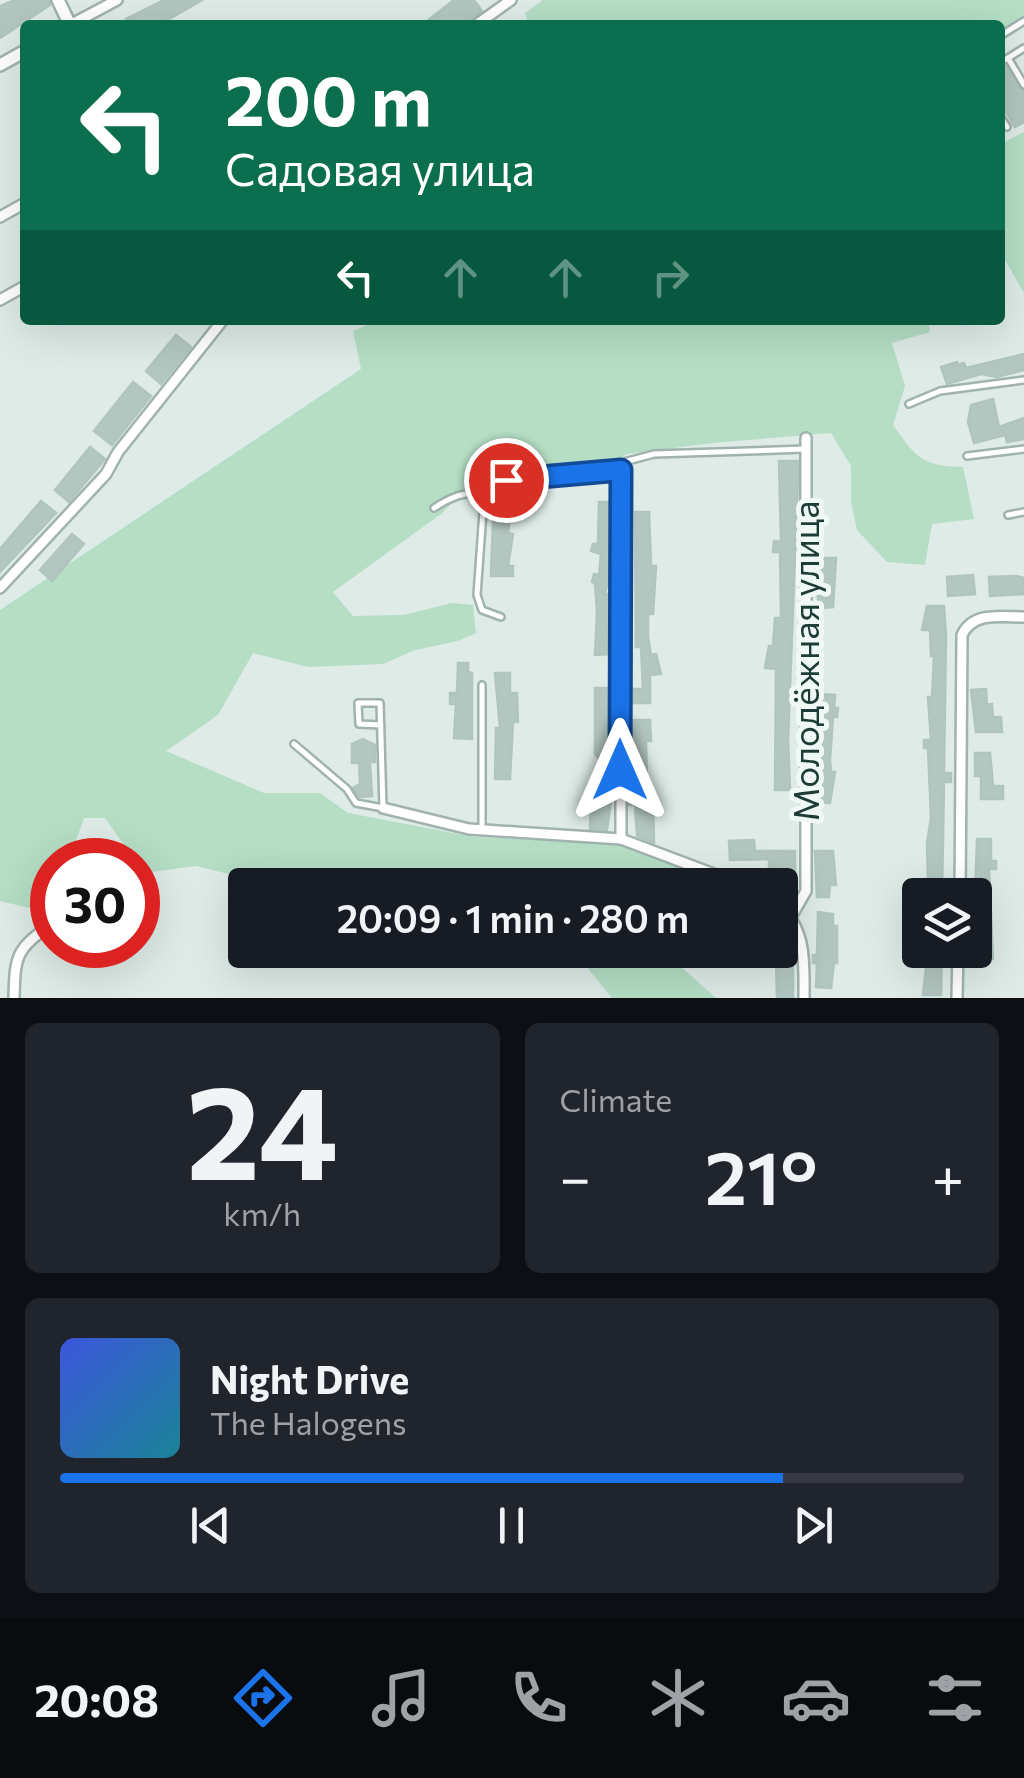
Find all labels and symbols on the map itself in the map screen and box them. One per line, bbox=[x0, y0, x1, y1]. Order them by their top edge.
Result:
pin bbox=[464, 438, 549, 523]
street label: Молодёжная улица bbox=[783, 501, 826, 821]
position arrow bbox=[568, 718, 672, 822]
speed limit sign: 30 bbox=[30, 838, 160, 968]

